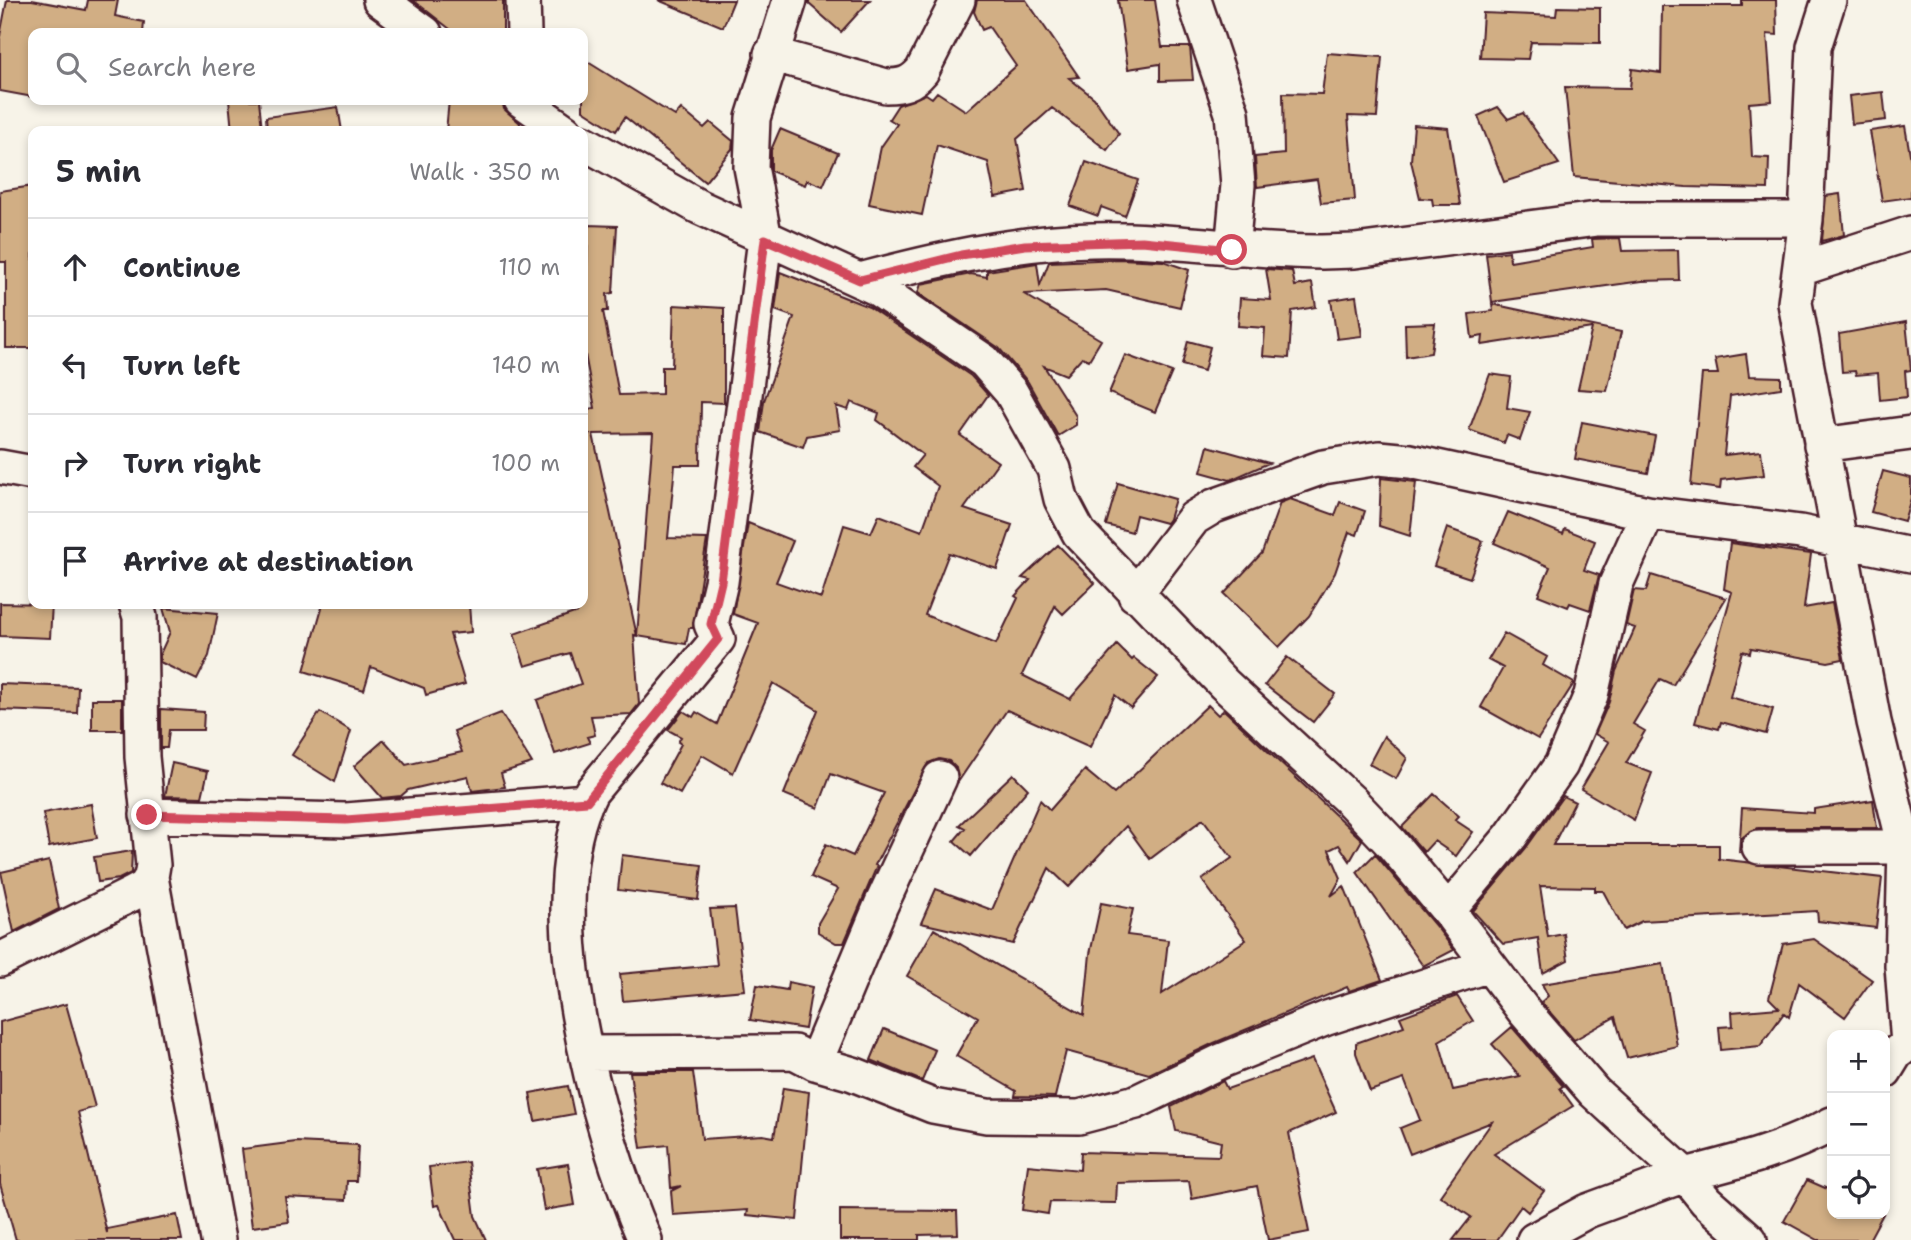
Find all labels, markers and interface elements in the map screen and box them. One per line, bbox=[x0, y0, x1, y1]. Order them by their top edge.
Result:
search box bbox=[28, 28, 588, 105]
icon: search bbox=[52, 48, 90, 86]
text: Search here bbox=[108, 49, 257, 84]
text: 5 min bbox=[56, 151, 141, 192]
text: Walk · 350 m bbox=[409, 157, 560, 187]
route start bbox=[1216, 234, 1247, 265]
icon: ahead bbox=[56, 248, 94, 286]
text: Continue bbox=[123, 250, 241, 285]
text: 110 m bbox=[498, 252, 560, 282]
icon: left bbox=[56, 346, 94, 384]
text: Turn left bbox=[123, 348, 240, 383]
text: 140 m bbox=[492, 350, 560, 380]
icon: right bbox=[56, 444, 94, 482]
text: Turn right bbox=[123, 446, 261, 481]
text: 100 m bbox=[491, 448, 560, 478]
icon: arrive bbox=[56, 542, 94, 580]
text: Arrive at destination bbox=[123, 544, 413, 579]
route end bbox=[131, 799, 162, 830]
map controls bbox=[1827, 1030, 1890, 1219]
button: + bbox=[1827, 1030, 1890, 1093]
button: − bbox=[1827, 1093, 1890, 1156]
button: locate bbox=[1827, 1156, 1890, 1219]

